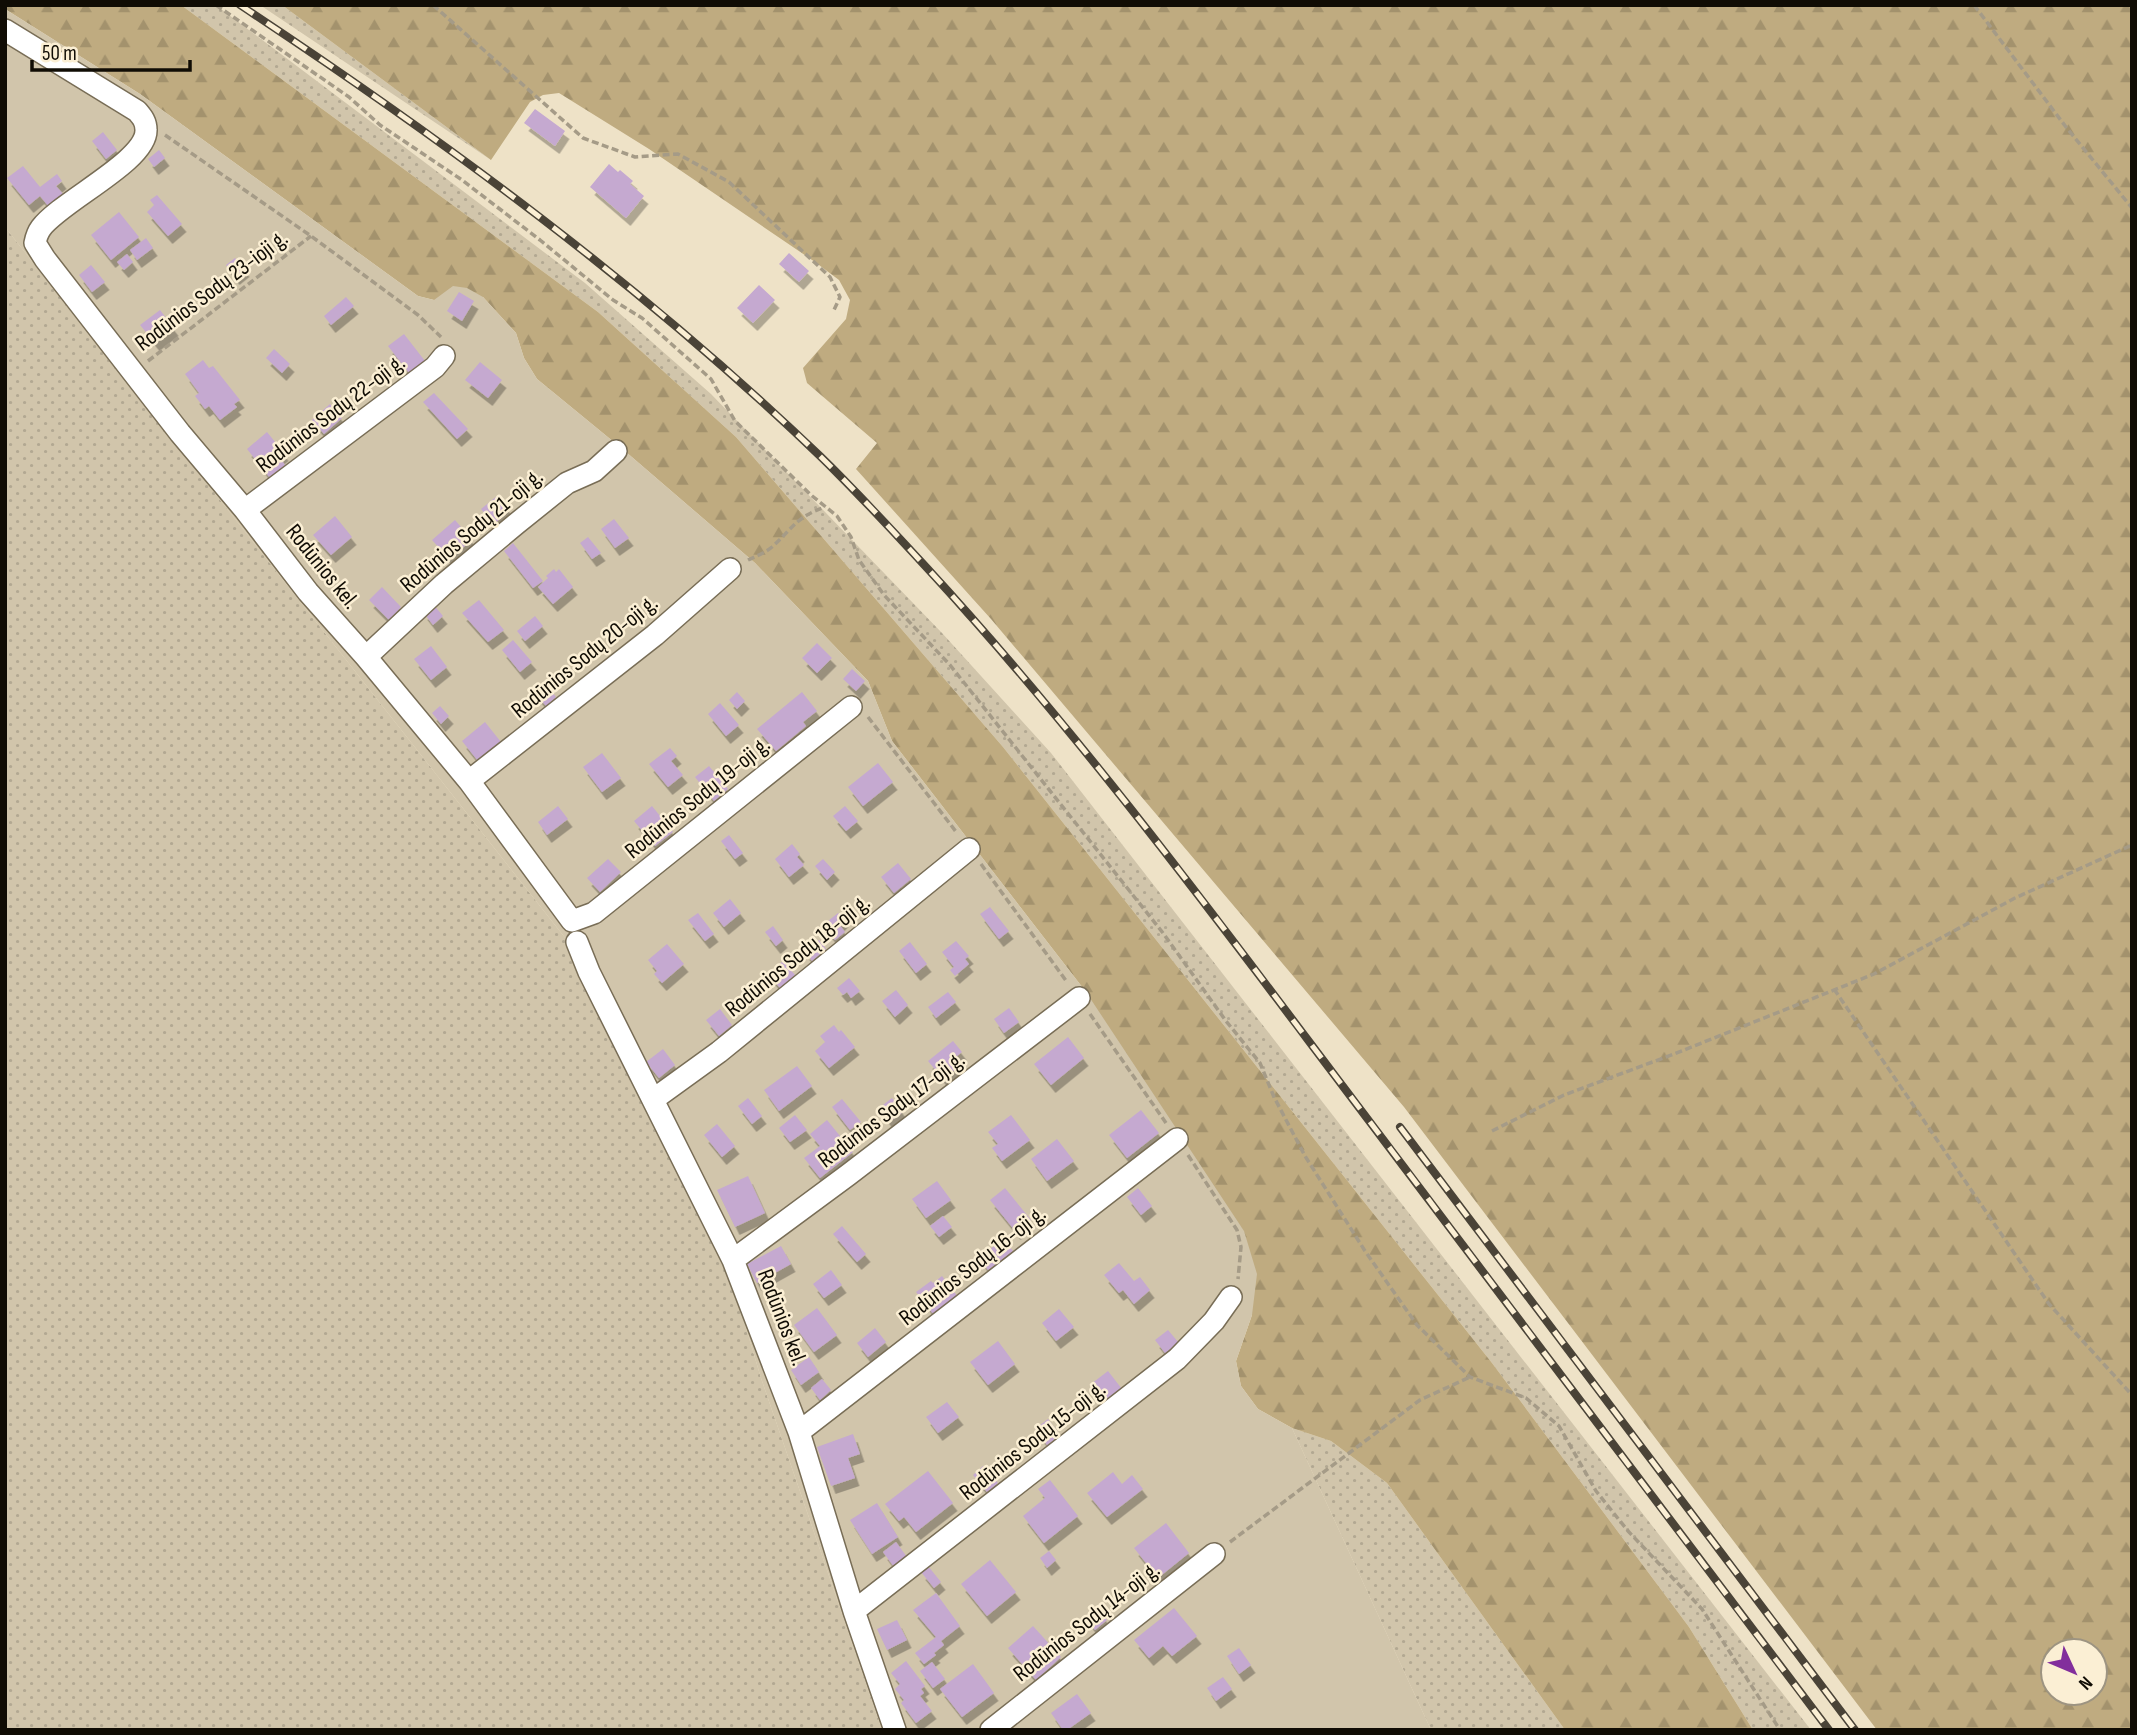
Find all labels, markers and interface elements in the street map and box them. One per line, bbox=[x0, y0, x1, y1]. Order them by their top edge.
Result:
scale bar bbox=[32, 28, 189, 72]
text: 50 m bbox=[42, 41, 77, 66]
street label: Rodūnios Sodų 23-ioji g. bbox=[130, 224, 293, 357]
street label: Rodūnios Sodų 22-oji g. bbox=[251, 349, 411, 479]
street label: Rodūnios Sodų 21-oji g. bbox=[394, 463, 549, 599]
street label: Rodūnios kel. bbox=[280, 519, 365, 615]
street label: Rodūnios Sodų 20-oji g. bbox=[506, 589, 663, 724]
street label: Rodūnios Sodų 19-oji g. bbox=[619, 731, 776, 865]
street label: Rodūnios Sodų 18-oji g. bbox=[719, 889, 876, 1023]
street label: Rodūnios Sodų 17-oji g. bbox=[813, 1045, 971, 1174]
street label: Rodūnios Sodų 16-oji g. bbox=[894, 1200, 1052, 1332]
street label: Rodūnios kel. bbox=[751, 1265, 813, 1370]
street label: Rodūnios Sodų 15-oji g. bbox=[954, 1375, 1111, 1507]
street label: Rodūnios Sodų 14-oji g. bbox=[1008, 1556, 1165, 1688]
north arrow bbox=[2039, 1637, 2109, 1707]
text: N bbox=[2073, 1671, 2097, 1694]

